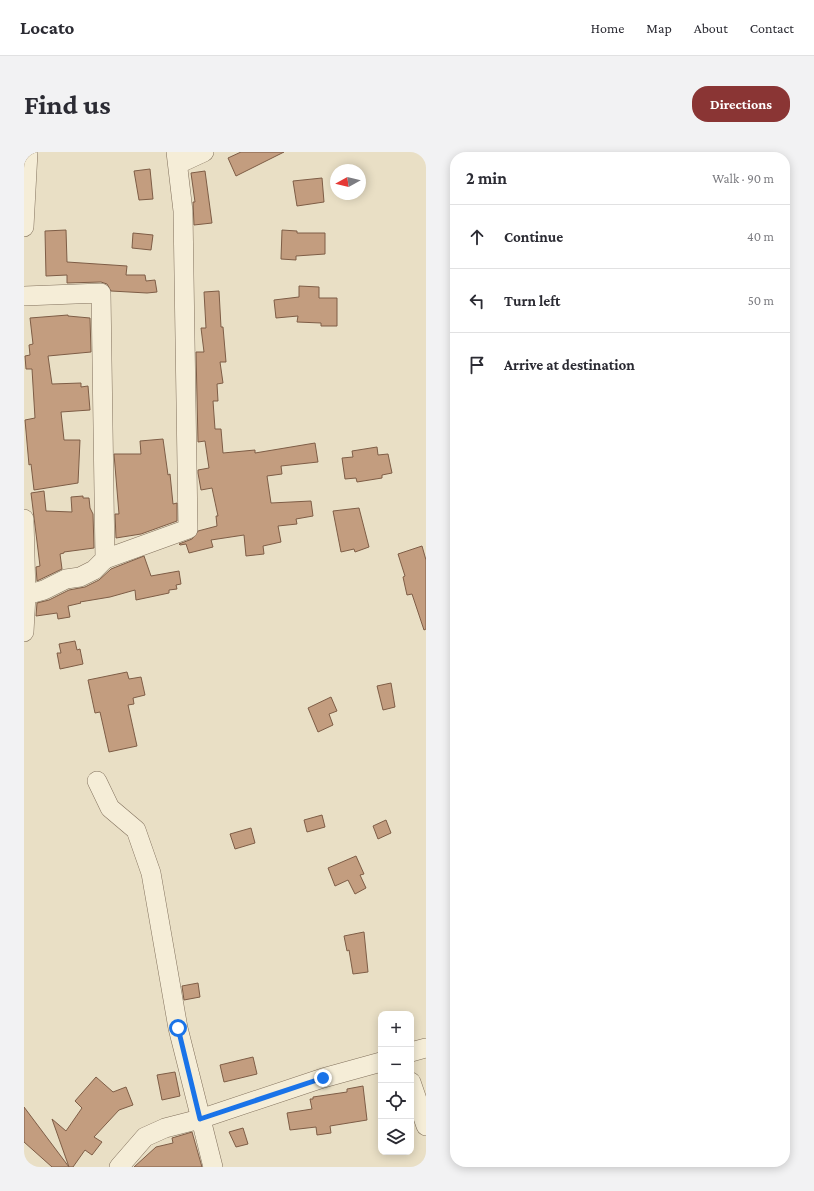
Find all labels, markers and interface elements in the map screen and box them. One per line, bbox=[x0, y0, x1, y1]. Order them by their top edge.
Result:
text: Locato bbox=[20, 17, 74, 38]
text: Home bbox=[591, 20, 624, 36]
text: Map bbox=[646, 20, 672, 36]
text: About bbox=[694, 20, 728, 36]
text: Contact bbox=[750, 20, 794, 36]
button: Directions bbox=[692, 86, 790, 122]
text: Find us bbox=[24, 89, 111, 120]
north arrow bbox=[330, 164, 366, 200]
text: 2 min bbox=[466, 169, 507, 188]
text: Walk · 90 m bbox=[712, 171, 774, 186]
icon: ahead bbox=[466, 226, 488, 248]
text: Continue bbox=[504, 229, 563, 245]
text: 40 m bbox=[747, 229, 774, 244]
icon: left bbox=[466, 290, 488, 312]
text: Turn left bbox=[504, 293, 560, 309]
text: 50 m bbox=[748, 293, 774, 308]
icon: arrive bbox=[466, 354, 488, 376]
text: Arrive at destination bbox=[504, 357, 635, 373]
map controls bbox=[378, 1011, 414, 1155]
button: + bbox=[378, 1011, 414, 1047]
route start bbox=[169, 1019, 187, 1037]
button: − bbox=[378, 1047, 414, 1083]
route end bbox=[314, 1069, 332, 1087]
button: locate bbox=[378, 1083, 414, 1119]
button: layers bbox=[378, 1119, 414, 1155]

